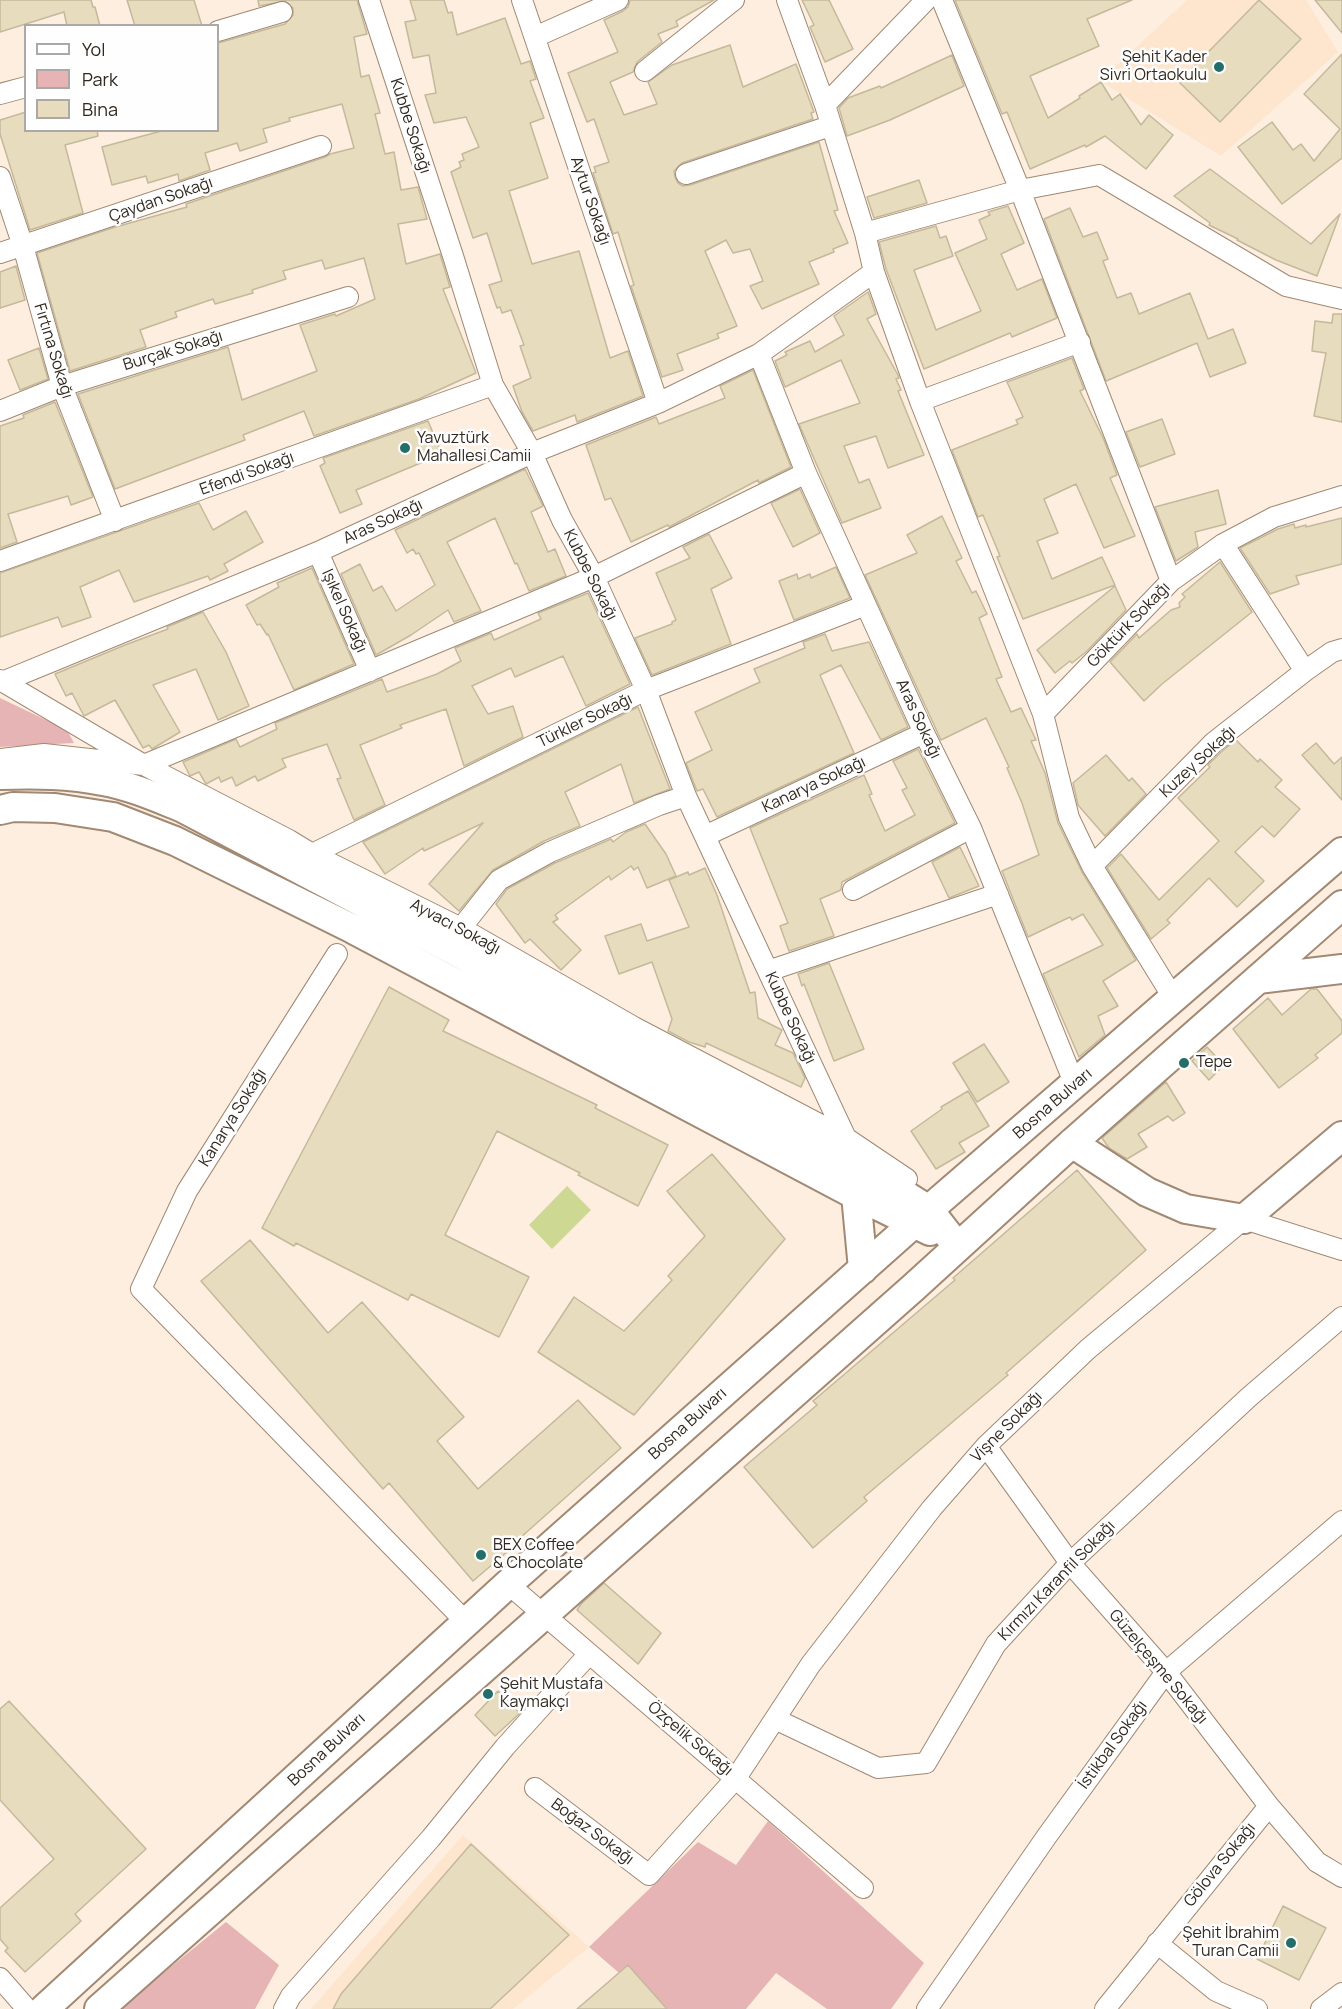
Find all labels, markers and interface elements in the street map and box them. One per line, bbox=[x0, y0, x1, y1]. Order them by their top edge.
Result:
legend bbox=[24, 24, 219, 132]
text: Yol bbox=[82, 37, 105, 61]
place label: Şehit Kader Sivri Ortaokulu bbox=[1100, 48, 1207, 86]
marker: Şehit Kader Sivri Ortaokulu bbox=[1212, 60, 1226, 74]
text: Park bbox=[82, 67, 118, 91]
street label: Kubbe Sokağı bbox=[386, 76, 434, 176]
text: Bina bbox=[82, 97, 118, 121]
street label: Aytur Sokağı bbox=[566, 154, 614, 248]
street label: Çaydan Sokağı bbox=[107, 173, 215, 227]
street label: Fırtına Sokağı bbox=[29, 301, 77, 401]
street label: Burçak Sokağı bbox=[121, 327, 225, 375]
place label: Yavuztürk Mahallesi Camii bbox=[417, 429, 531, 467]
marker: Yavuztürk Mahallesi Camii bbox=[398, 441, 412, 455]
street label: Efendi Sokağı bbox=[197, 448, 297, 500]
street label: Aras Sokağı bbox=[340, 495, 426, 549]
street label: Kubbe Sokağı bbox=[559, 526, 621, 624]
street label: Işıkel Sokağı bbox=[317, 566, 371, 656]
street label: Göktürk Sokağı bbox=[1084, 578, 1174, 672]
street label: Aras Sokağı bbox=[891, 676, 945, 762]
street label: Türkler Sokağı bbox=[534, 690, 636, 752]
street label: Kuzey Sokağı bbox=[1156, 722, 1240, 802]
street label: Kanarya Sokağı bbox=[759, 753, 869, 817]
street label: Ayvacı Sokağı bbox=[407, 895, 503, 959]
street label: Kubbe Sokağı bbox=[760, 969, 820, 1067]
place label: Tepe bbox=[1196, 1053, 1232, 1073]
marker: Tepe bbox=[1177, 1056, 1191, 1070]
street label: Kanarya Sokağı bbox=[195, 1065, 271, 1171]
street label: Bosna Bulvarı bbox=[1010, 1065, 1096, 1143]
street label: Bosna Bulvarı bbox=[645, 1384, 731, 1464]
street label: Vişne Sokağı bbox=[967, 1387, 1047, 1467]
street label: Kırmızı Karanfil Sokağı bbox=[995, 1517, 1119, 1645]
place label: BEX Coffee & Chocolate bbox=[493, 1536, 583, 1574]
marker: BEX Coffee & Chocolate bbox=[474, 1548, 488, 1562]
street label: Güzelçeşme Sokağı bbox=[1105, 1606, 1211, 1728]
place label: Şehit Mustafa Kaymakçı bbox=[500, 1675, 603, 1713]
marker: Şehit Mustafa Kaymakçı bbox=[481, 1687, 495, 1701]
street label: İstikbal Sokağı bbox=[1074, 1697, 1152, 1793]
street label: Özçelik Sokağı bbox=[643, 1698, 737, 1780]
street label: Bosna Bulvarı bbox=[285, 1709, 369, 1791]
street label: Boğaz Sokağı bbox=[547, 1795, 637, 1869]
street label: Gölova Sokağı bbox=[1180, 1819, 1260, 1911]
place label: Şehit İbrahim Turan Camii bbox=[1183, 1924, 1279, 1962]
marker: Şehit İbrahim Turan Camii bbox=[1284, 1936, 1298, 1950]

